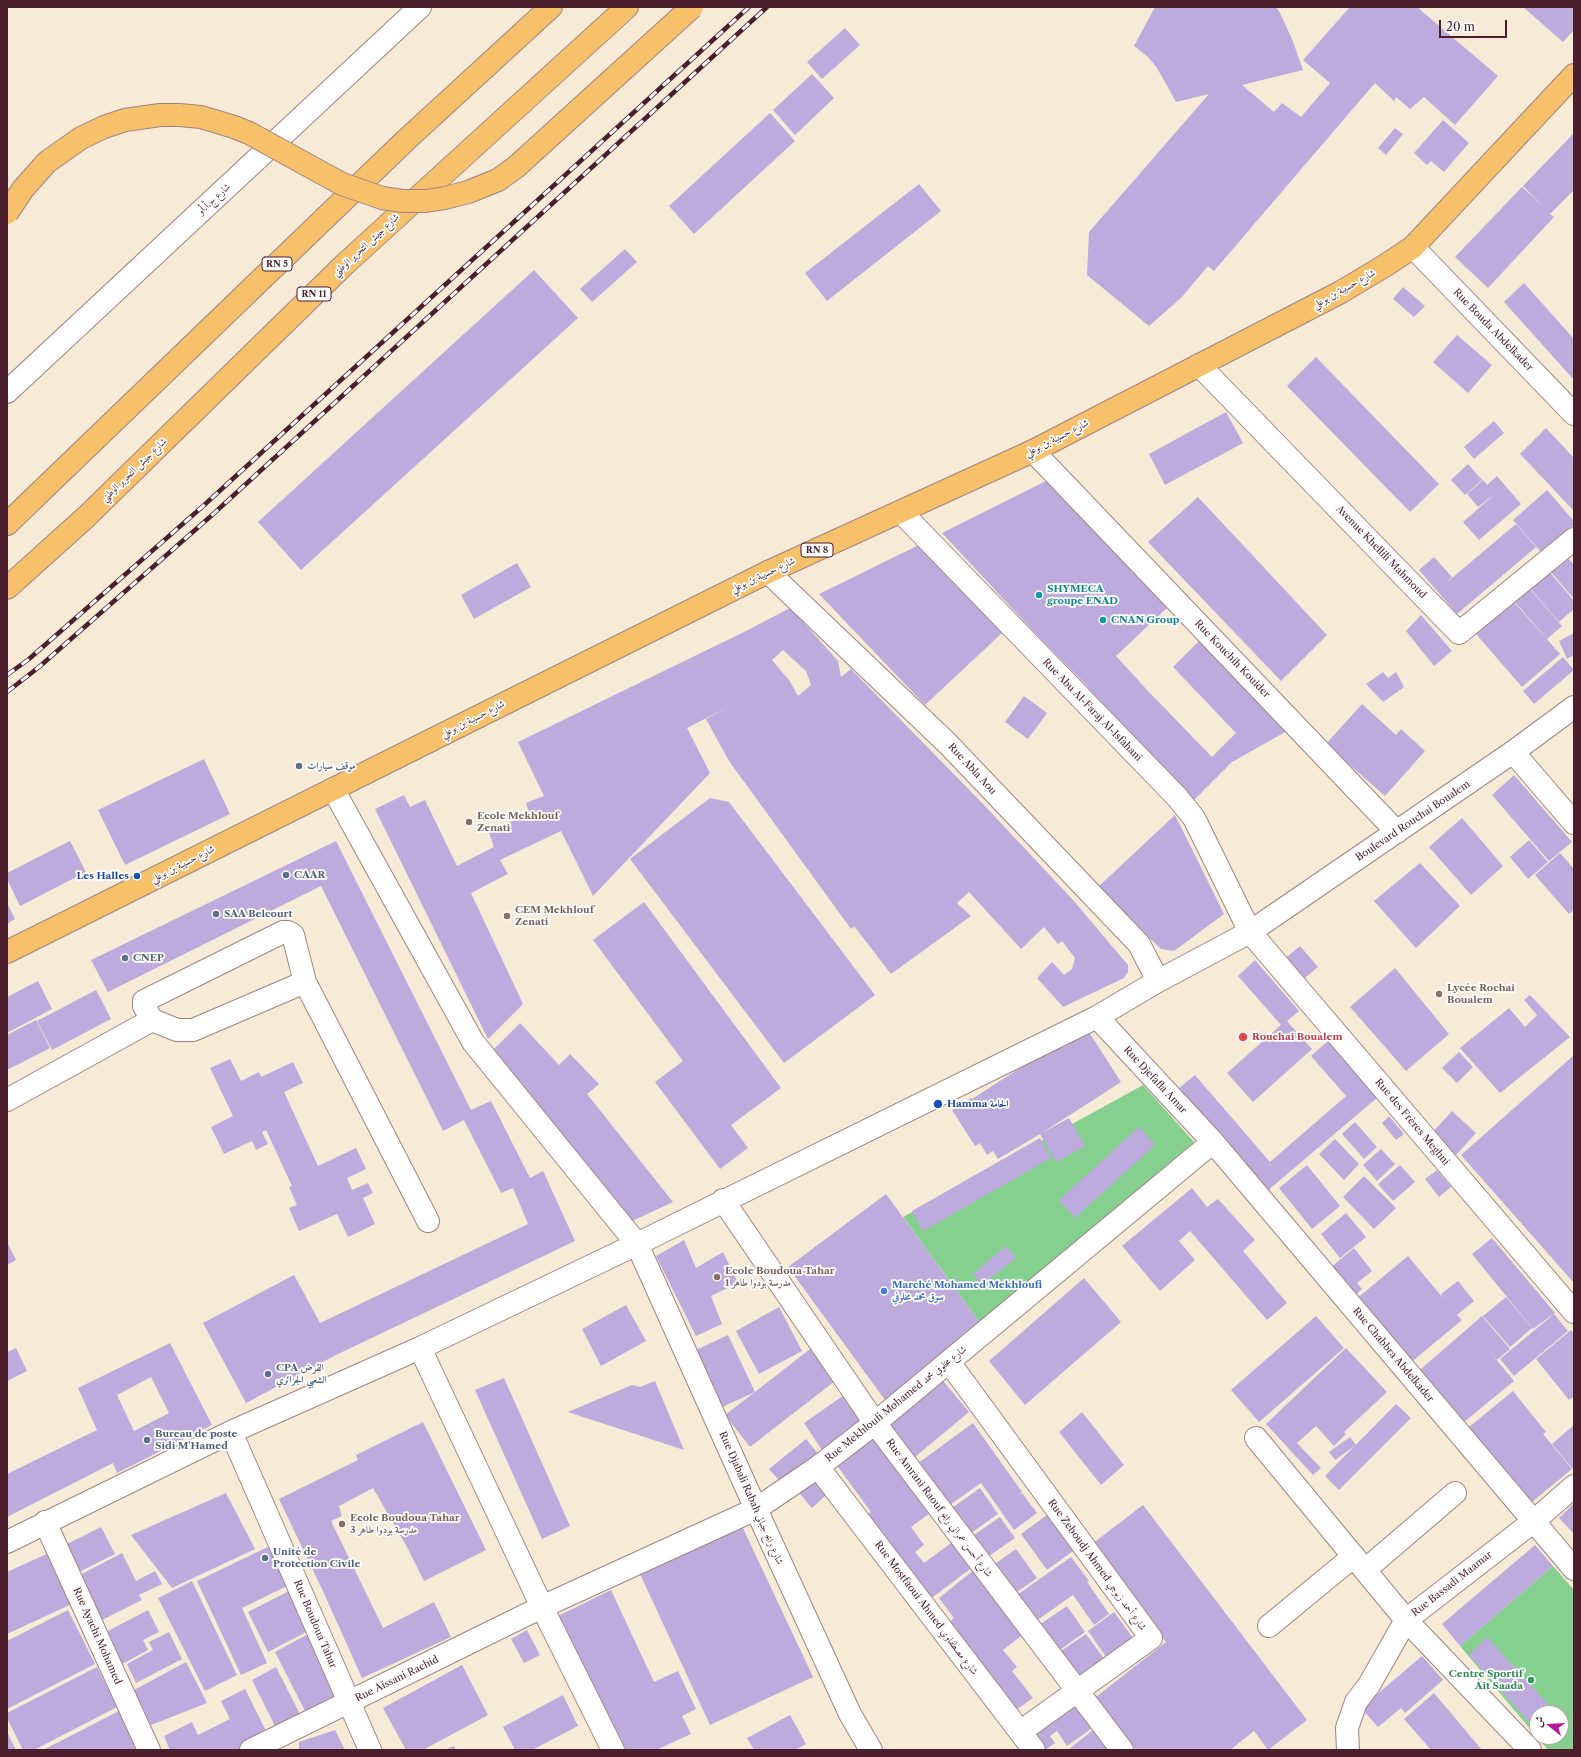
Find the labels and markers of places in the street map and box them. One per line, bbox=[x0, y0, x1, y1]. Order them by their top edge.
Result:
place label: SHYMECA groupe ENAD bbox=[1047, 583, 1118, 606]
marker: SHYMECA groupe ENAD bbox=[1034, 590, 1044, 600]
place label: CNAN Group bbox=[1111, 614, 1180, 626]
marker: CNAN Group bbox=[1098, 615, 1108, 625]
place label: موقف سيارات bbox=[307, 760, 356, 772]
marker: موقف سيارات bbox=[294, 761, 304, 771]
place label: Ecole Mekhlouf Zenati bbox=[477, 810, 559, 834]
marker: Ecole Mekhlouf Zenati bbox=[464, 817, 474, 827]
place label: CAAR bbox=[294, 869, 325, 881]
place label: Les Halles bbox=[76, 870, 129, 882]
marker: CAAR bbox=[281, 870, 291, 880]
marker: Les Halles bbox=[132, 871, 142, 881]
place label: CEM Mekhlouf Zenati bbox=[515, 904, 594, 928]
place label: SAA Belcourt bbox=[224, 908, 292, 920]
marker: SAA Belcourt bbox=[211, 909, 221, 919]
marker: CEM Mekhlouf Zenati bbox=[502, 911, 512, 921]
place label: CNEP bbox=[133, 952, 164, 964]
marker: CNEP bbox=[120, 953, 130, 963]
place label: Lycée Rochai Boualem bbox=[1447, 982, 1515, 1006]
marker: Lycée Rochai Boualem bbox=[1434, 989, 1444, 999]
marker: Rouchai Boualem bbox=[1237, 1031, 1249, 1043]
place label: Rouchai Boualem bbox=[1252, 1031, 1343, 1043]
marker: Hamma الحامة bbox=[932, 1098, 944, 1110]
place label: Hamma الحامة bbox=[947, 1098, 1009, 1110]
place label: Ecole Boudoua Tahar 1 مدرسة بودوا طاهر bbox=[725, 1265, 835, 1288]
marker: Ecole Boudoua Tahar 1 مدرسة بودوا طاهر bbox=[712, 1272, 722, 1282]
place label: Marché Mohamed Mekhloufi سوق محمد مخلوفي bbox=[892, 1279, 1042, 1302]
marker: Marché Mohamed Mekhloufi سوق محمد مخلوفي bbox=[879, 1286, 889, 1296]
place label: CPA القرض الشعبي الجزائري bbox=[276, 1362, 327, 1386]
marker: CPA القرض الشعبي الجزائري bbox=[263, 1369, 273, 1379]
place label: Bureau de poste Sidi M'Hamed bbox=[155, 1428, 238, 1452]
marker: Bureau de poste Sidi M'Hamed bbox=[142, 1435, 152, 1445]
place label: Ecole Boudoua Tahar 3 مدرسة بودوا طاهر bbox=[350, 1512, 460, 1536]
marker: Ecole Boudoua Tahar 3 مدرسة بودوا طاهر bbox=[337, 1519, 347, 1529]
place label: Unité de Protection Civile bbox=[273, 1546, 361, 1570]
marker: Unité de Protection Civile bbox=[260, 1553, 270, 1563]
place label: Centre Sportif Ait Saada bbox=[1449, 1668, 1523, 1692]
marker: Centre Sportif Ait Saada bbox=[1526, 1675, 1536, 1685]

